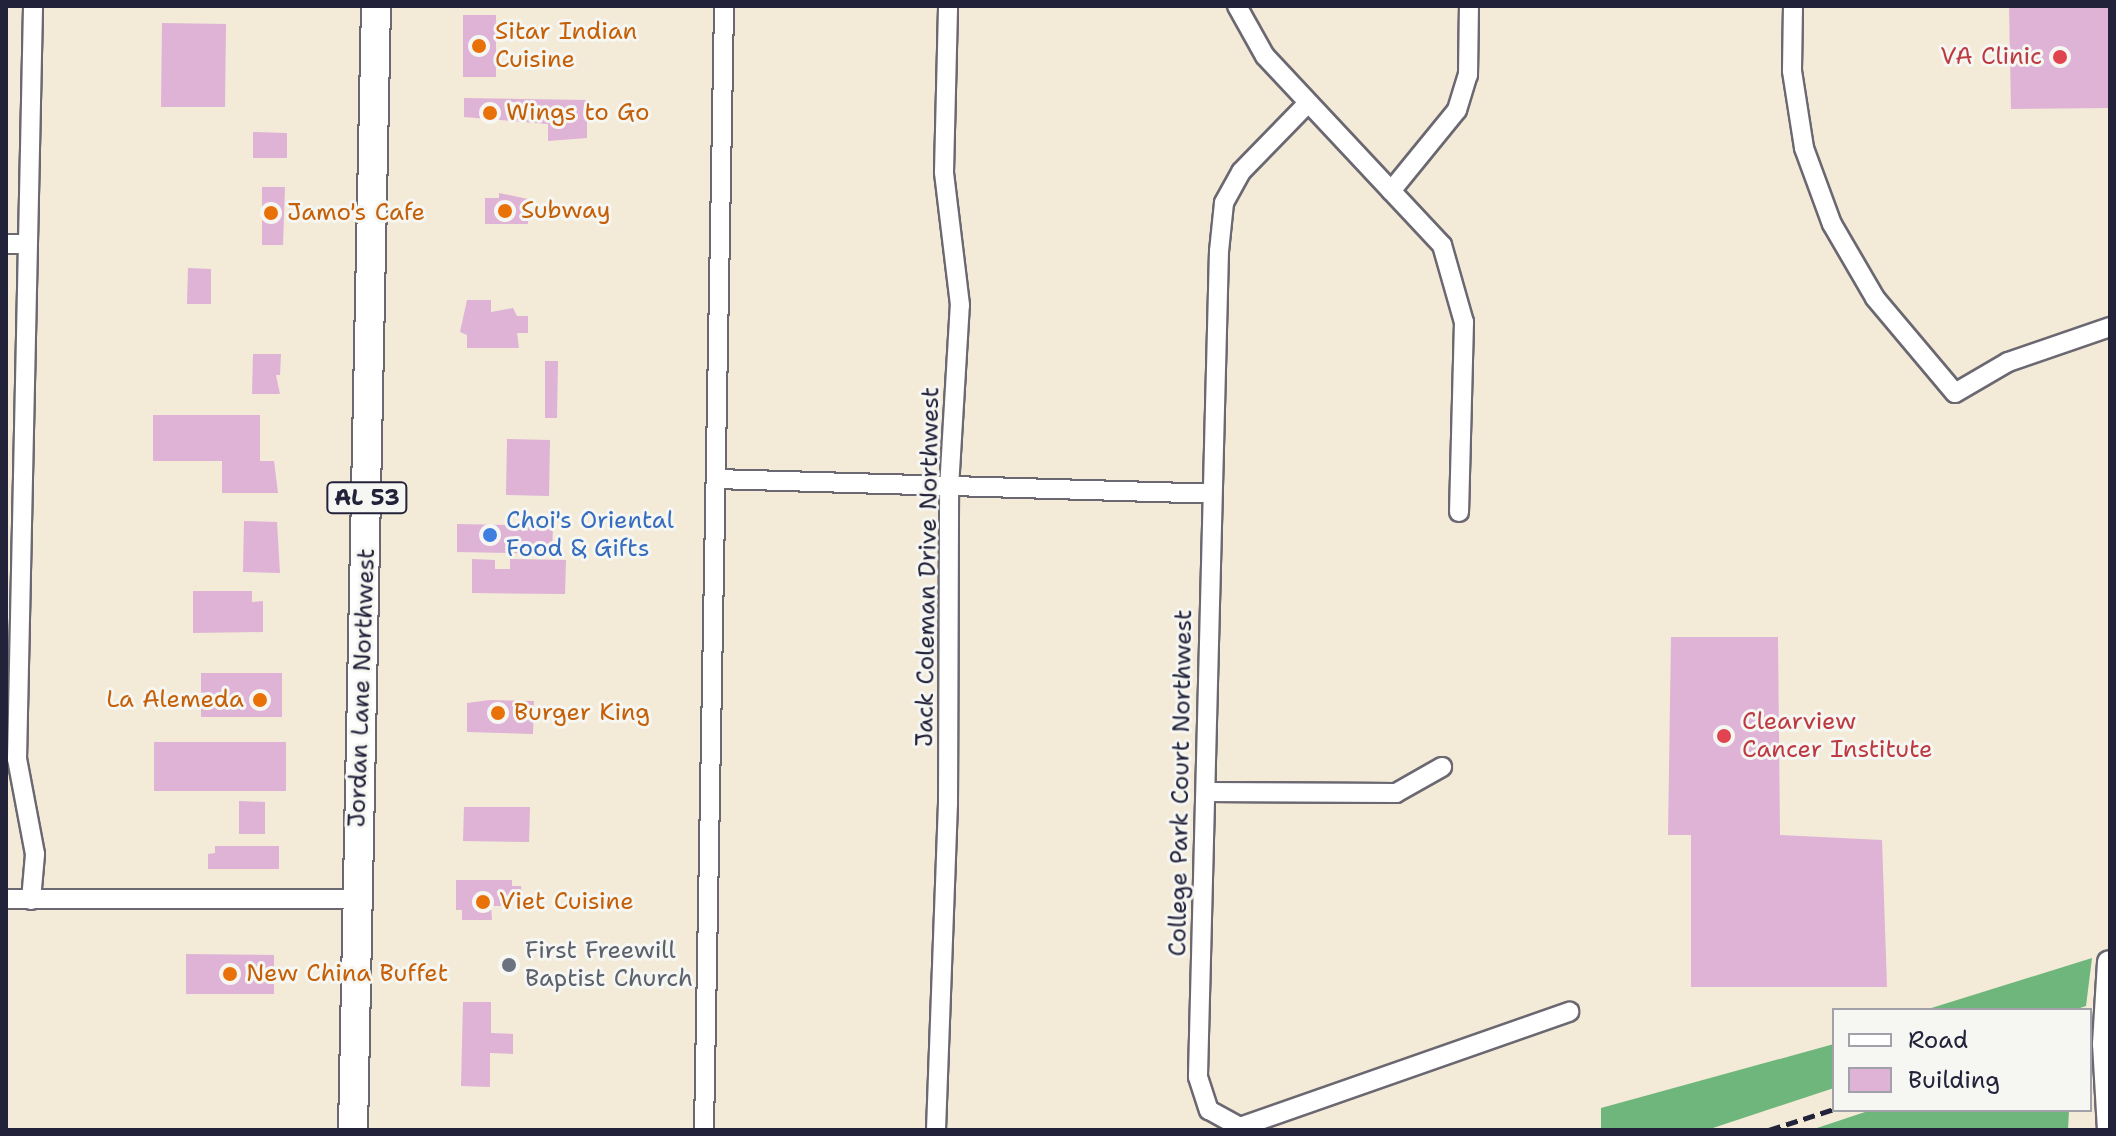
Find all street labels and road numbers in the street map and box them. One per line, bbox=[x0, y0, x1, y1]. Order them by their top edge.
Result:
street label: Jack Coleman Drive Northwest bbox=[910, 387, 946, 747]
road number: AL 53 bbox=[325, 480, 409, 516]
street label: Jordan Lane Northwest bbox=[343, 548, 381, 828]
street label: College Park Court Northwest bbox=[1164, 609, 1198, 957]

